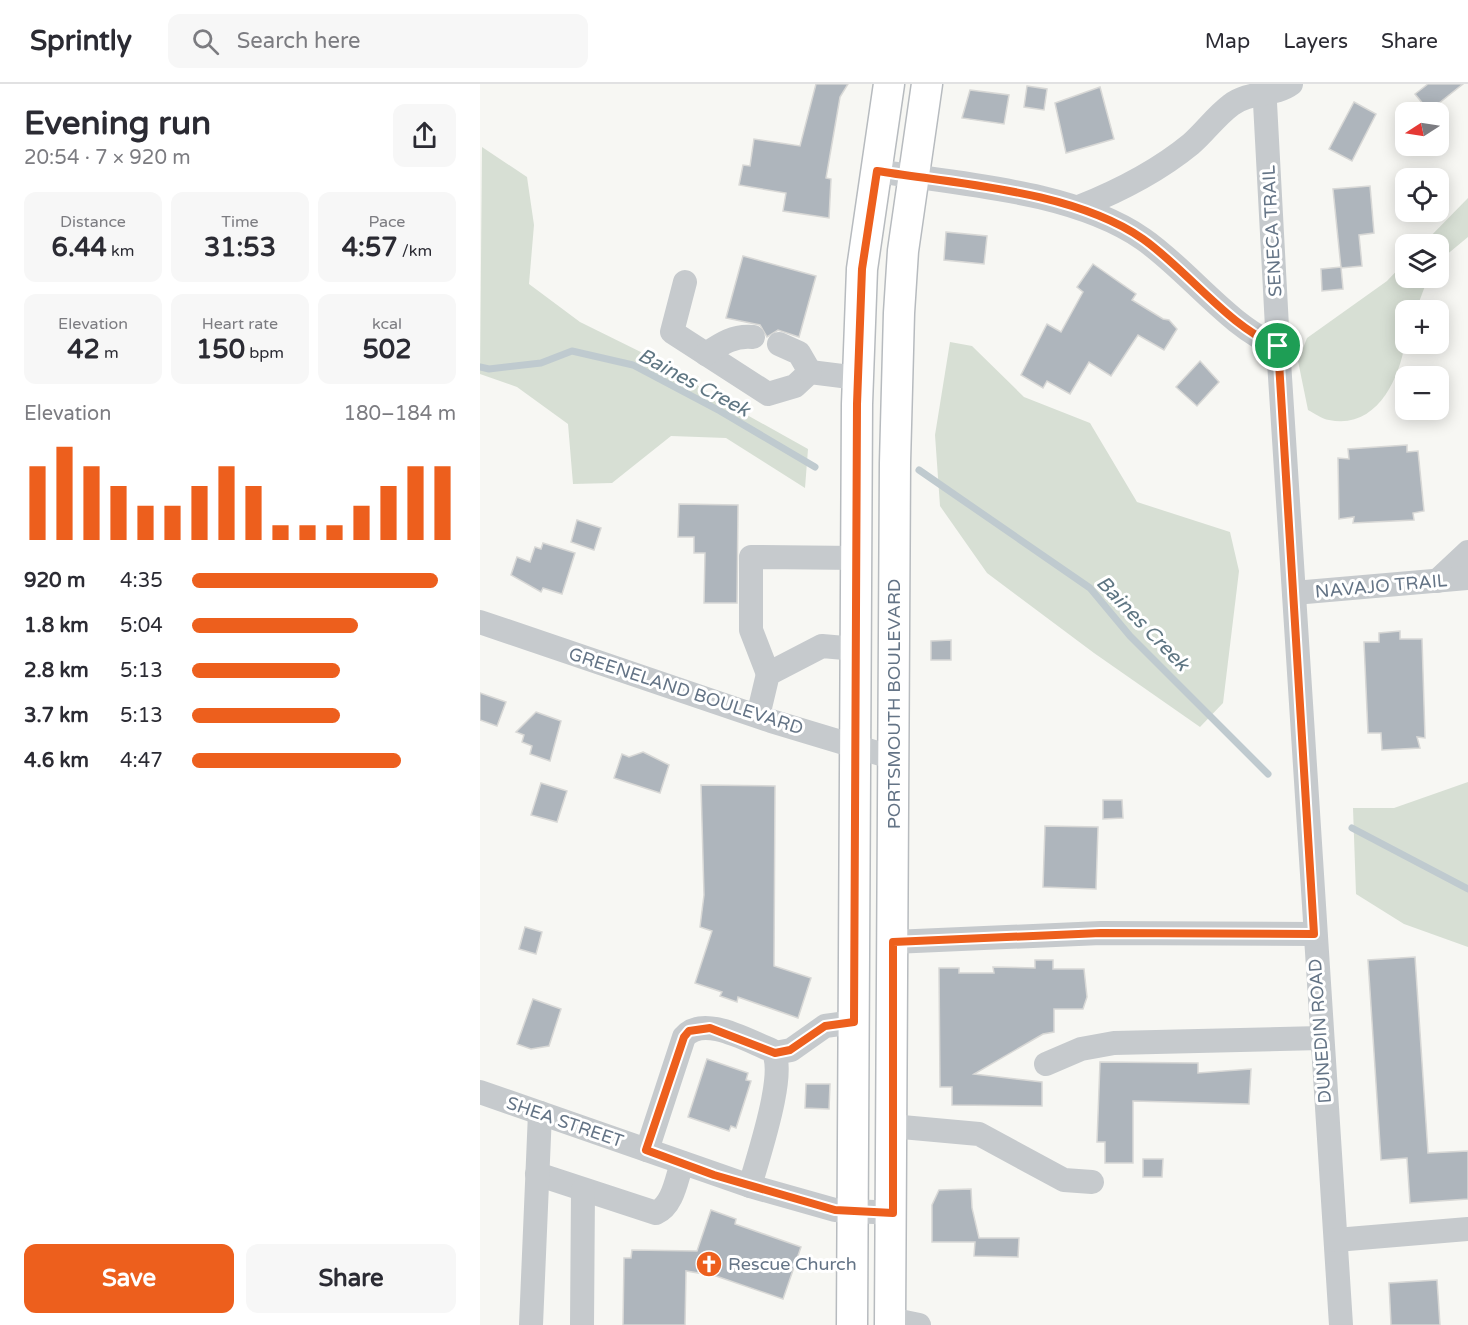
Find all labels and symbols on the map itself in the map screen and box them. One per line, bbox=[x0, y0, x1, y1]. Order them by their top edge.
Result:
north arrow bbox=[1395, 102, 1449, 156]
street label: SENECA TRAIL bbox=[1258, 164, 1286, 297]
pin bbox=[1252, 320, 1303, 371]
water label: Baines Creek bbox=[634, 343, 755, 423]
street label: NAVAJO TRAIL bbox=[1314, 569, 1449, 603]
water label: Baines Creek bbox=[1091, 571, 1195, 678]
street label: PORTSMOUTH BOULEVARD bbox=[883, 579, 905, 829]
street label: GREENELAND BOULEVARD bbox=[566, 643, 806, 739]
street label: DUNEDIN ROAD bbox=[1304, 958, 1336, 1104]
street label: SHEA STREET bbox=[504, 1092, 626, 1152]
church icon: Rescue Church bbox=[694, 1249, 724, 1279]
place label: Rescue Church bbox=[728, 1253, 857, 1275]

